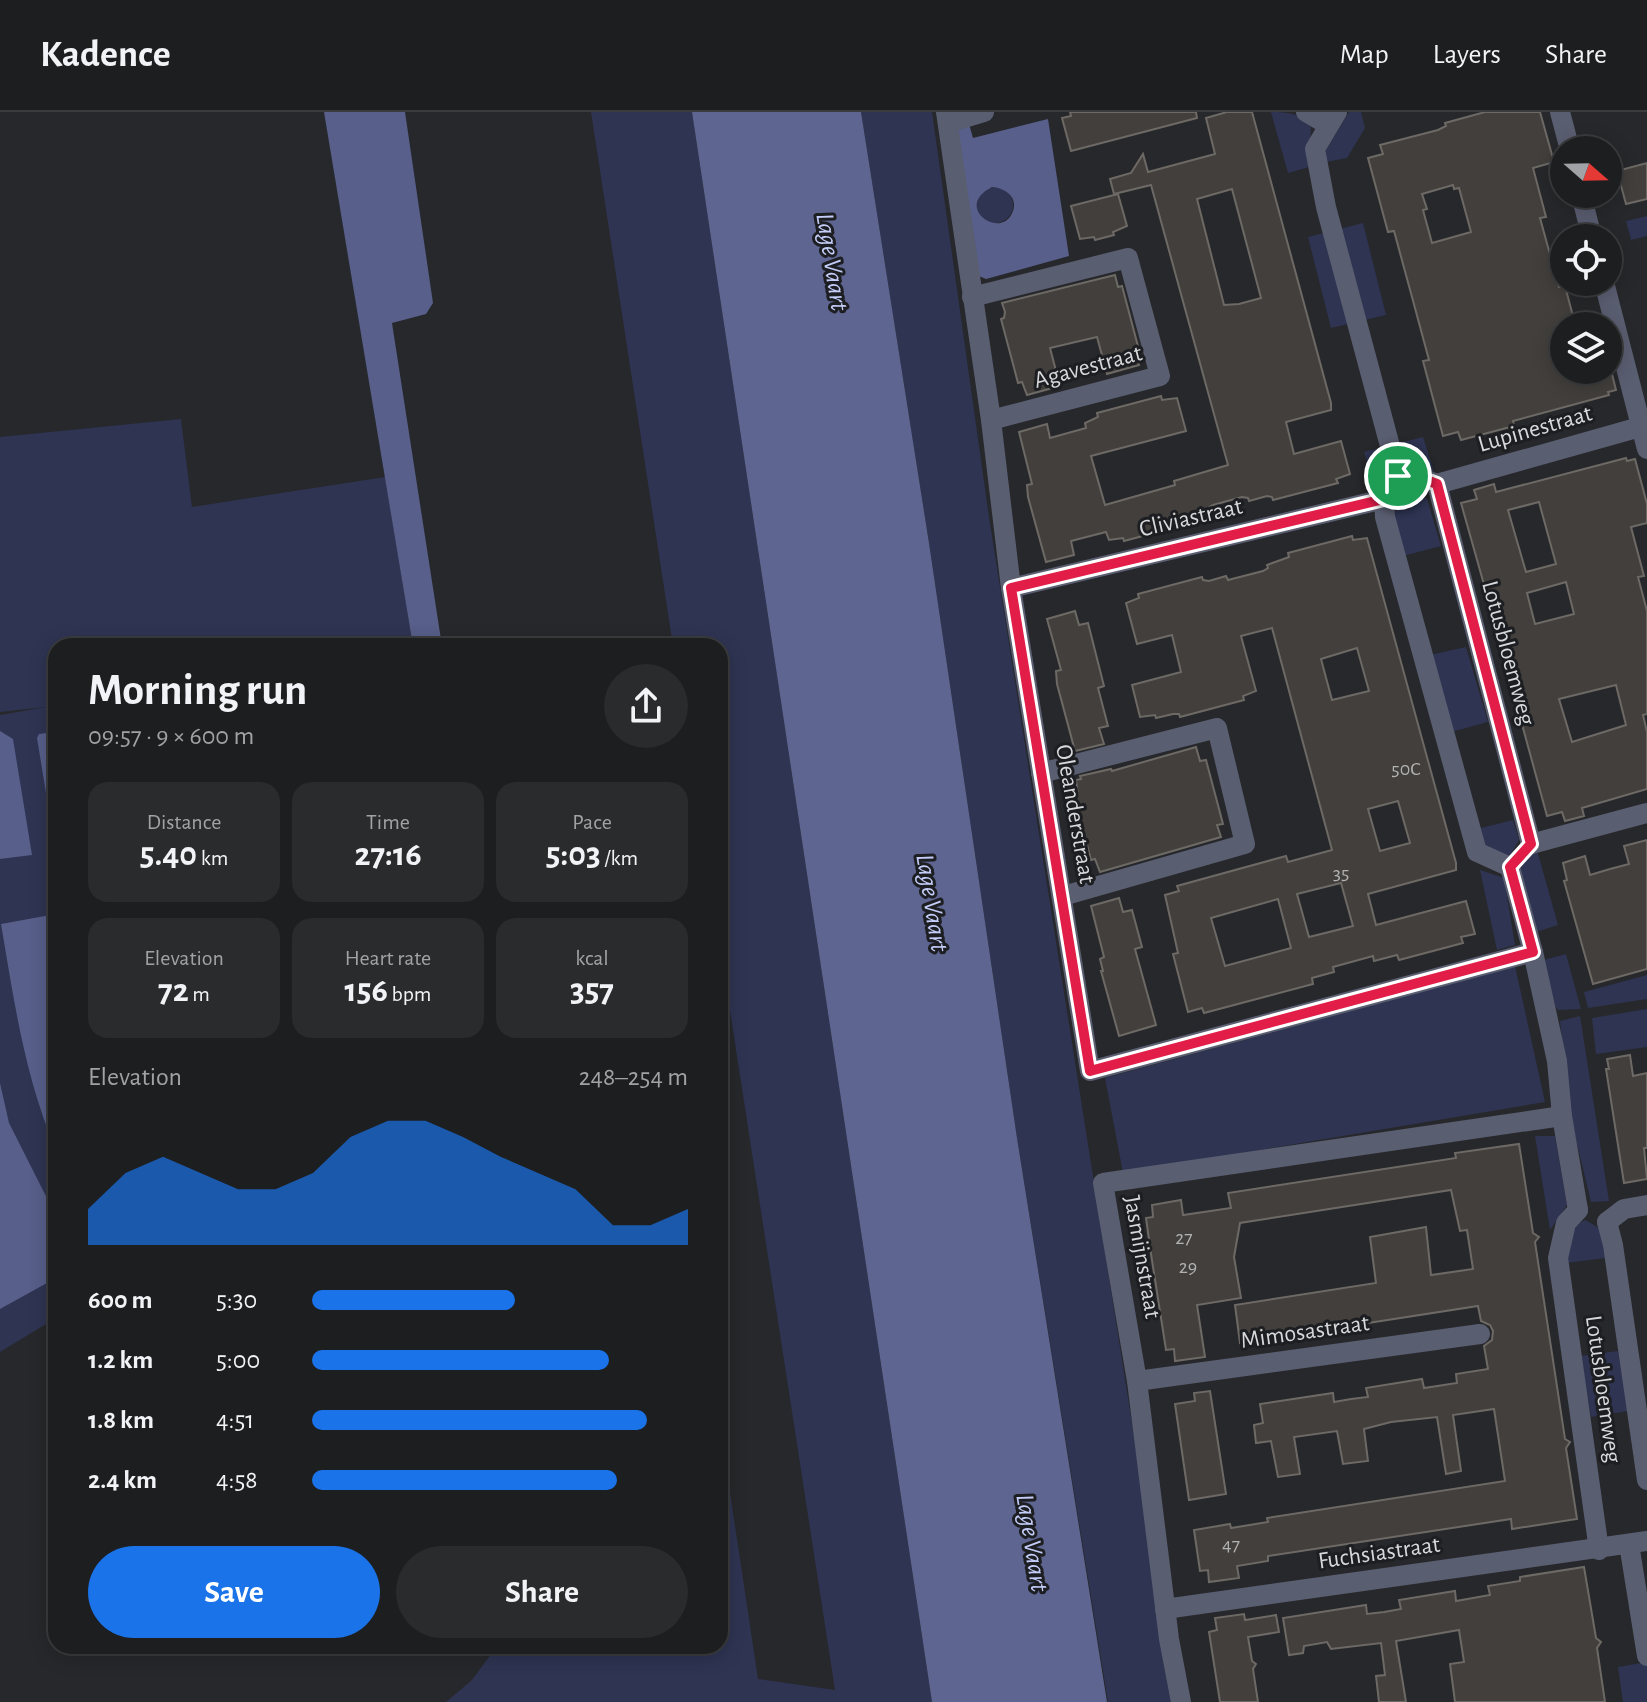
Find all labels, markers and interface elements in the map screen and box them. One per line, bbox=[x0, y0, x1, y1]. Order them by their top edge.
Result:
text: Kadence bbox=[40, 36, 171, 74]
text: Map bbox=[1340, 41, 1389, 69]
text: Layers bbox=[1433, 41, 1501, 69]
text: Share bbox=[1545, 41, 1607, 69]
north arrow bbox=[1550, 136, 1622, 208]
map controls bbox=[1550, 136, 1622, 384]
water label: Lage Vaart bbox=[811, 211, 853, 313]
button: locate bbox=[1550, 224, 1622, 296]
button: layers bbox=[1550, 312, 1622, 384]
street label: Agavestraat bbox=[1031, 341, 1145, 393]
street label: Lupinestraat bbox=[1475, 401, 1595, 457]
pin bbox=[1364, 442, 1432, 510]
icon: arrive bbox=[1376, 454, 1420, 498]
street label: Cliviastraat bbox=[1137, 494, 1245, 542]
street label: Lotusbloemweg bbox=[1477, 578, 1539, 728]
button: share bbox=[604, 664, 688, 748]
text: Morning run bbox=[88, 669, 307, 713]
text: 09:57 · 9 × 600 m bbox=[88, 723, 254, 749]
street label: Oleanderstraat bbox=[1051, 743, 1099, 886]
house number: 50C bbox=[1391, 759, 1421, 779]
text: Distance bbox=[147, 811, 221, 833]
text: Time bbox=[366, 811, 410, 833]
text: Pace bbox=[572, 811, 612, 833]
text: 5.40 bbox=[140, 838, 197, 872]
text: 27:16 bbox=[354, 838, 422, 872]
text: 5:03 bbox=[546, 838, 601, 872]
text: km bbox=[197, 847, 228, 869]
text: /km bbox=[601, 847, 638, 869]
water label: Lage Vaart bbox=[911, 852, 953, 954]
house number: 35 bbox=[1333, 863, 1349, 883]
text: Elevation bbox=[144, 947, 224, 969]
text: Heart rate bbox=[345, 947, 431, 969]
text: kcal bbox=[575, 947, 609, 969]
text: 72 bbox=[158, 974, 189, 1008]
text: 156 bbox=[345, 974, 388, 1008]
text: 357 bbox=[570, 974, 614, 1008]
text: m bbox=[189, 983, 210, 1005]
text: bpm bbox=[388, 983, 431, 1005]
text: Elevation bbox=[88, 1064, 182, 1090]
text: 248–254 m bbox=[579, 1064, 688, 1090]
street label: Jasmijnstraat bbox=[1119, 1194, 1165, 1321]
house number: 27 bbox=[1175, 1228, 1193, 1248]
house number: 29 bbox=[1179, 1257, 1197, 1277]
text: 600 m bbox=[88, 1287, 153, 1313]
text: 5:30 bbox=[216, 1287, 257, 1313]
street label: Mimosastraat bbox=[1239, 1311, 1371, 1353]
street label: Lotusbloemweg bbox=[1581, 1314, 1625, 1464]
text: 1.2 km bbox=[88, 1347, 153, 1373]
text: 5:00 bbox=[216, 1347, 260, 1373]
text: 1.8 km bbox=[88, 1407, 154, 1433]
text: 4:51 bbox=[216, 1407, 254, 1433]
text: 2.4 km bbox=[88, 1467, 157, 1493]
text: 4:58 bbox=[216, 1467, 258, 1493]
water label: Lage Vaart bbox=[1011, 1492, 1053, 1594]
street label: Fuchsiastraat bbox=[1316, 1533, 1442, 1573]
house number: 47 bbox=[1222, 1535, 1240, 1555]
button: Save bbox=[88, 1546, 380, 1638]
button: Share bbox=[396, 1546, 688, 1638]

